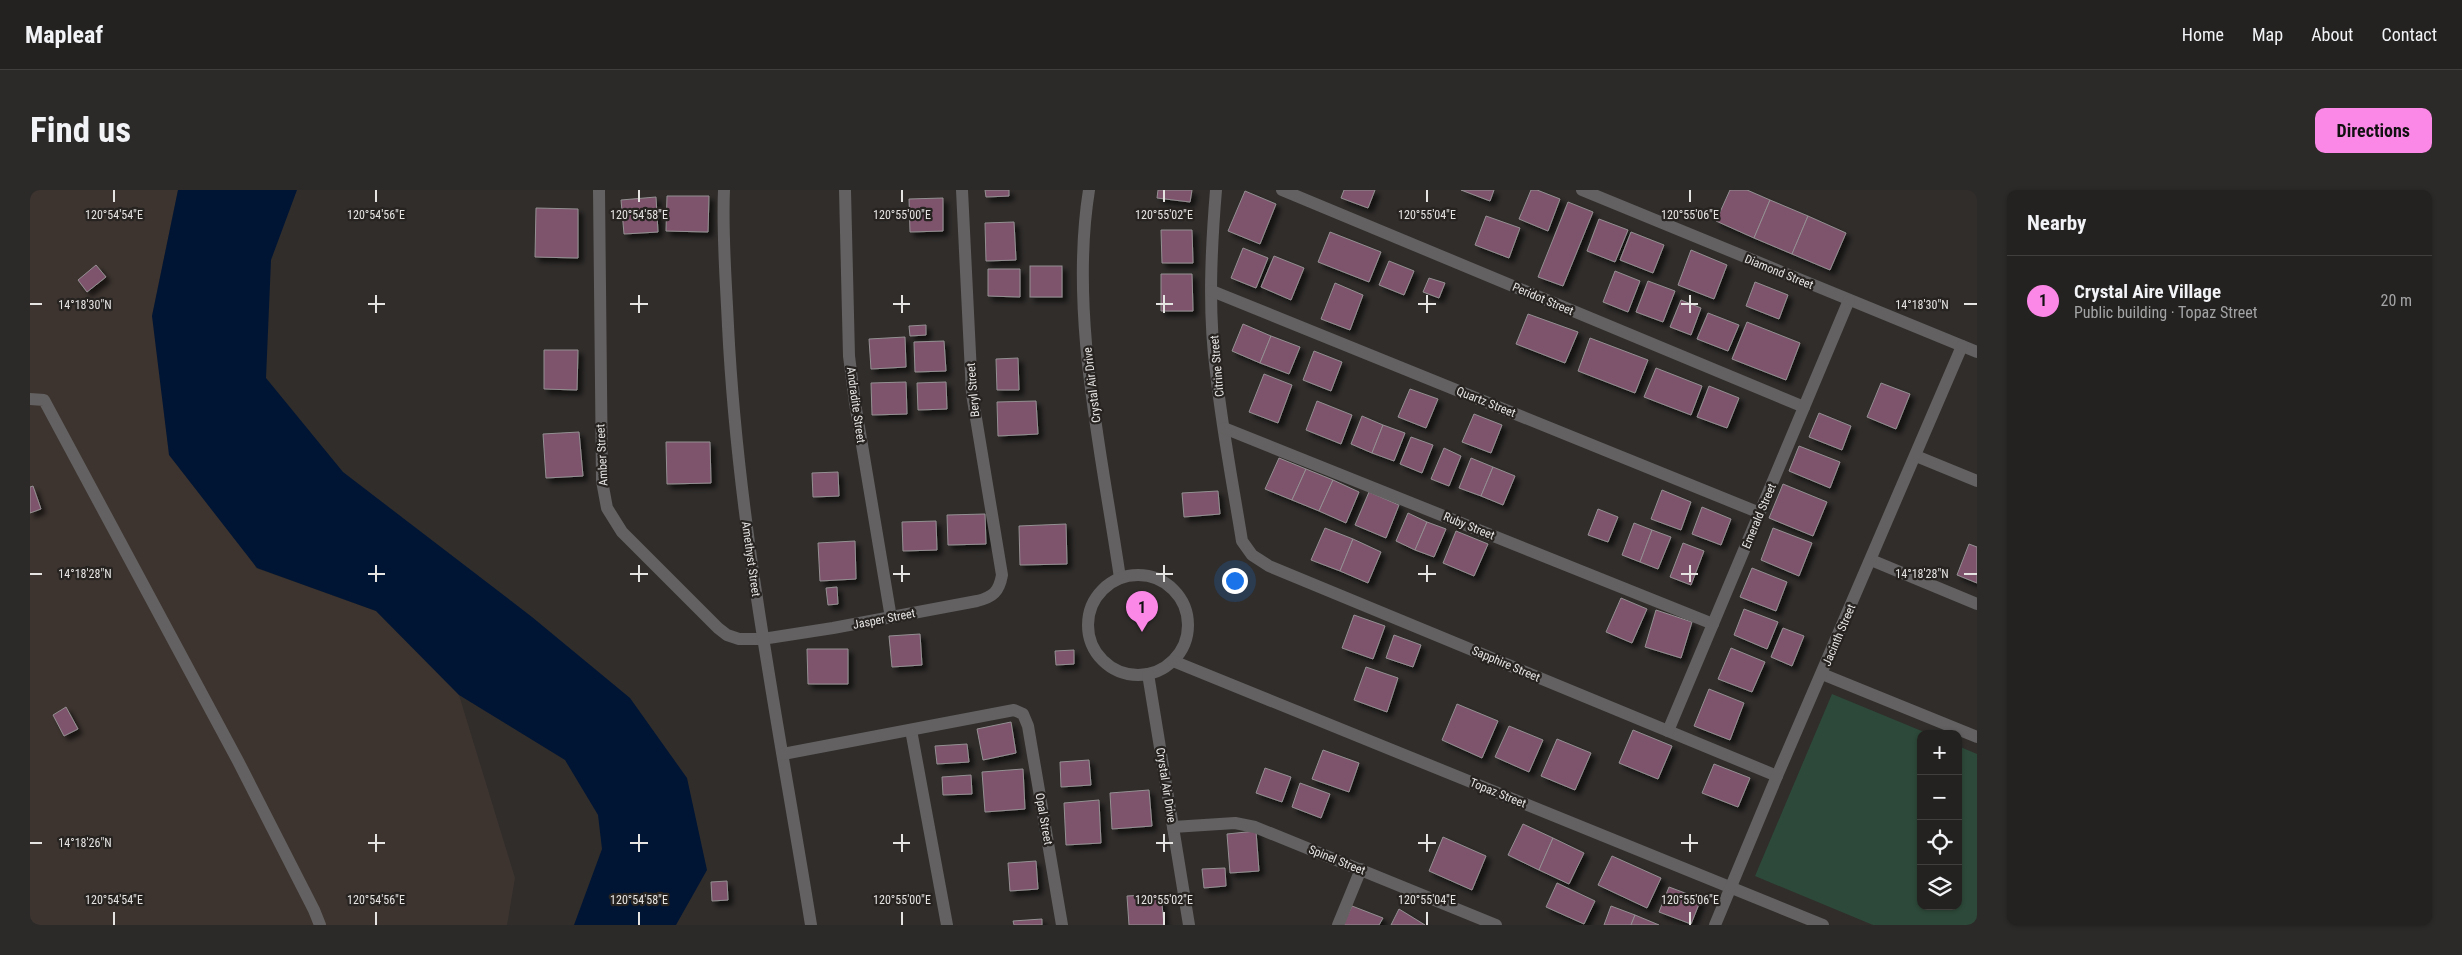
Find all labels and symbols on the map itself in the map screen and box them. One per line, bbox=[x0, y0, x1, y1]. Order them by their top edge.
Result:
text: 120°54'54"E bbox=[85, 208, 143, 222]
text: 120°54'56"E bbox=[347, 208, 405, 222]
text: 120°54'58"E bbox=[610, 208, 668, 222]
text: 120°55'00"E bbox=[873, 208, 931, 222]
text: 120°55'02"E bbox=[1135, 208, 1193, 222]
text: 120°55'04"E bbox=[1398, 208, 1456, 222]
text: 120°55'06"E bbox=[1661, 208, 1719, 222]
street label: Diamond Street bbox=[1743, 252, 1816, 292]
street label: Peridot Street bbox=[1510, 280, 1576, 318]
text: 14°18'30"N bbox=[58, 298, 112, 312]
text: 14°18'30"N bbox=[1895, 298, 1949, 312]
street label: Citrine Street bbox=[1207, 334, 1227, 397]
street label: Crystal Air Drive bbox=[1080, 346, 1104, 424]
street label: Beryl Street bbox=[964, 362, 982, 418]
street label: Andradite Street bbox=[844, 366, 868, 444]
street label: Quartz Street bbox=[1454, 384, 1518, 420]
street label: Amber Street bbox=[593, 423, 611, 486]
street label: Emerald Street bbox=[1739, 481, 1779, 551]
street label: Ruby Street bbox=[1441, 509, 1497, 543]
street label: Amethyst Street bbox=[739, 520, 763, 598]
text: 14°18'28"N bbox=[58, 567, 112, 581]
text: 14°18'28"N bbox=[1895, 567, 1949, 581]
your location bbox=[1222, 568, 1248, 594]
pin: 1 bbox=[1126, 591, 1158, 632]
street label: Jacinth Street bbox=[1820, 602, 1858, 668]
street label: Jasper Street bbox=[852, 606, 917, 632]
street label: Sapphire Street bbox=[1470, 643, 1542, 685]
street label: Crystal Air Drive bbox=[1153, 746, 1179, 824]
street label: Topaz Street bbox=[1468, 775, 1529, 811]
street label: Opal Street bbox=[1033, 792, 1056, 847]
text: 14°18'26"N bbox=[58, 836, 112, 850]
street label: Spinel Street bbox=[1307, 842, 1368, 878]
text: 120°54'54"E bbox=[85, 893, 143, 907]
text: 120°54'56"E bbox=[347, 893, 405, 907]
text: 120°54'58"E bbox=[610, 893, 668, 907]
text: 120°55'00"E bbox=[873, 893, 931, 907]
text: 120°55'02"E bbox=[1135, 893, 1193, 907]
text: 120°55'04"E bbox=[1398, 893, 1456, 907]
text: 120°55'06"E bbox=[1661, 893, 1719, 907]

